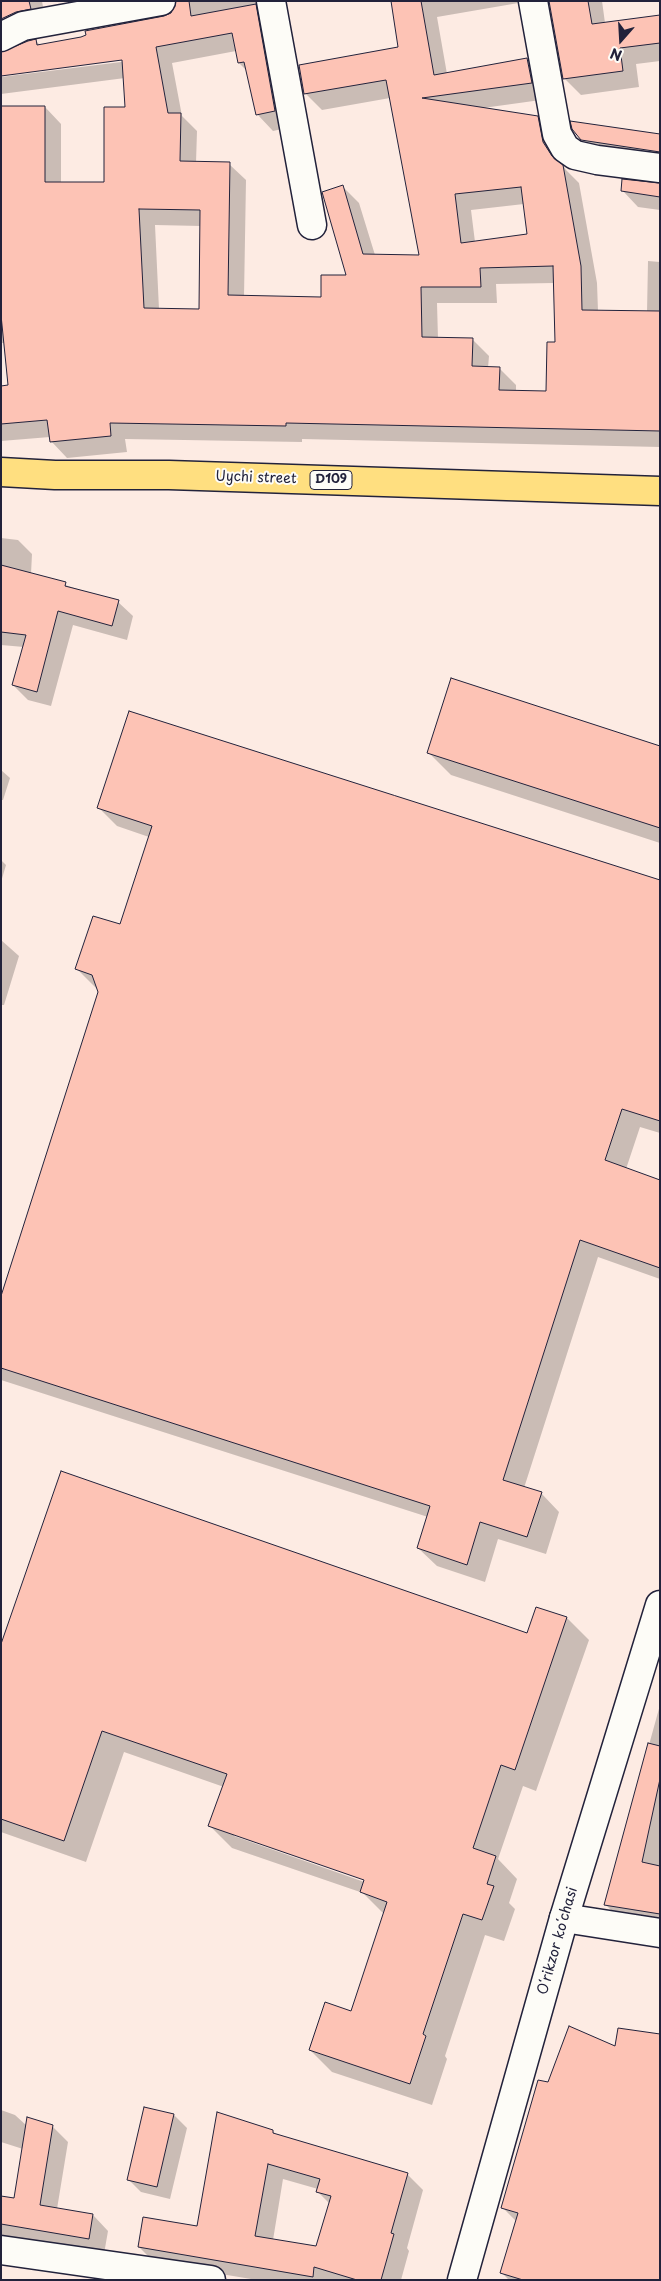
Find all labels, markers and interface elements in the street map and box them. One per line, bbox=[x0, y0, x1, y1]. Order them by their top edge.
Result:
north arrow bbox=[596, 15, 646, 65]
text: N bbox=[607, 43, 625, 66]
street label: Uychi street bbox=[215, 468, 297, 488]
road number: D109 bbox=[310, 470, 352, 490]
street label: Oʻrikzor koʻchasi bbox=[535, 1885, 581, 1997]

